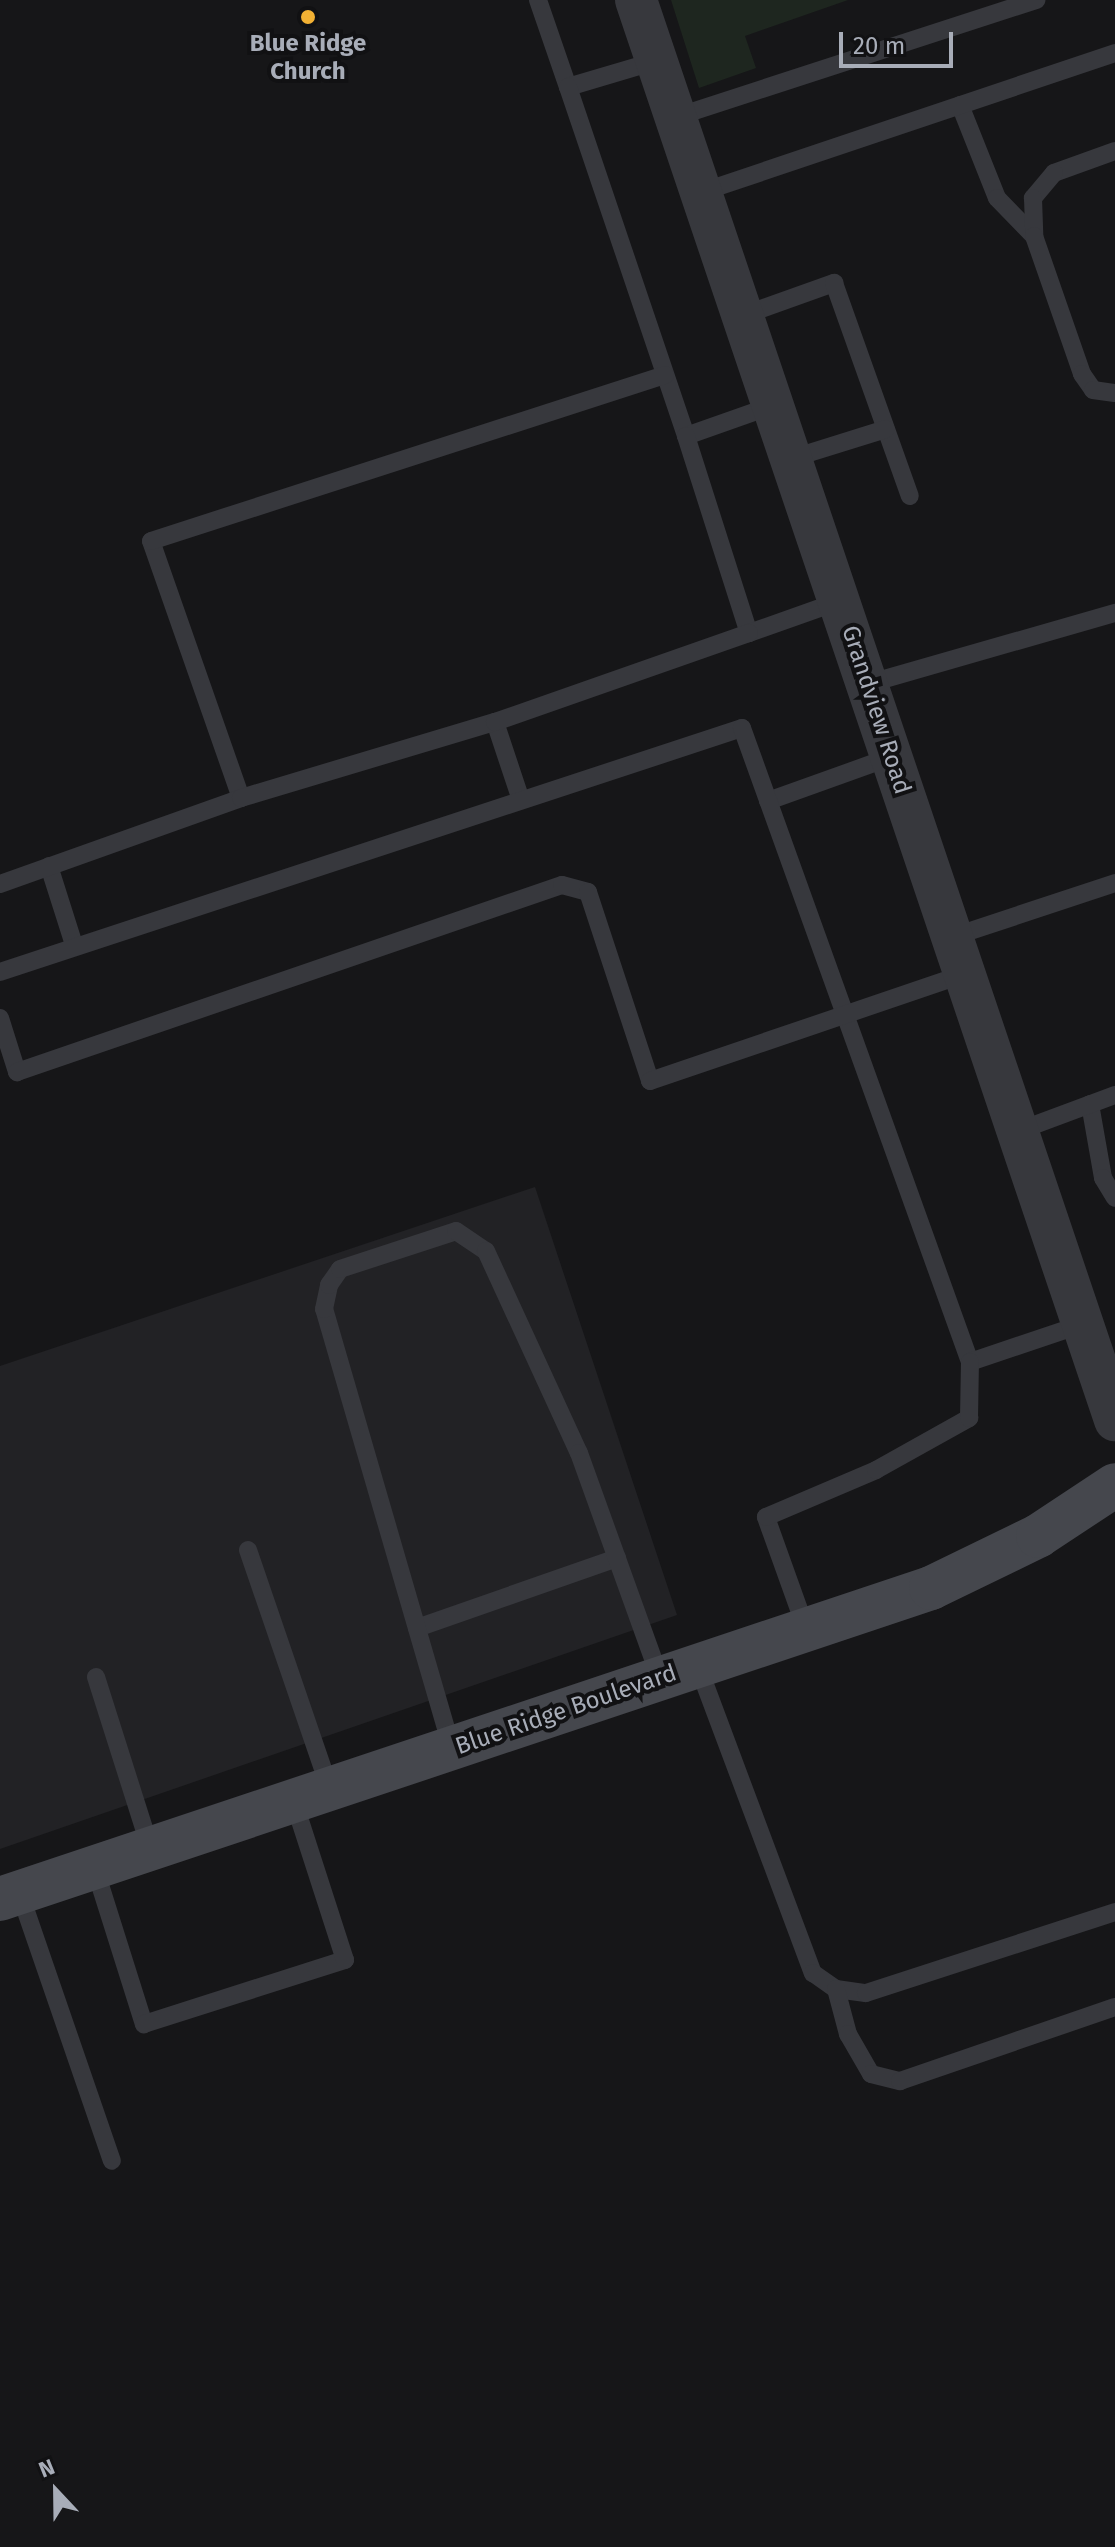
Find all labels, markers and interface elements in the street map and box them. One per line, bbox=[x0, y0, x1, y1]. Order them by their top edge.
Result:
marker: Blue Ridge Church bbox=[299, 8, 317, 26]
scale bar bbox=[843, 16, 957, 66]
place label: Blue Ridge Church bbox=[250, 30, 366, 86]
text: 20 m bbox=[853, 32, 905, 60]
street label: Grandview Road bbox=[835, 622, 917, 798]
street label: Blue Ridge Boulevard bbox=[452, 1659, 680, 1761]
north arrow bbox=[16, 2451, 96, 2531]
text: N bbox=[35, 2453, 59, 2484]

